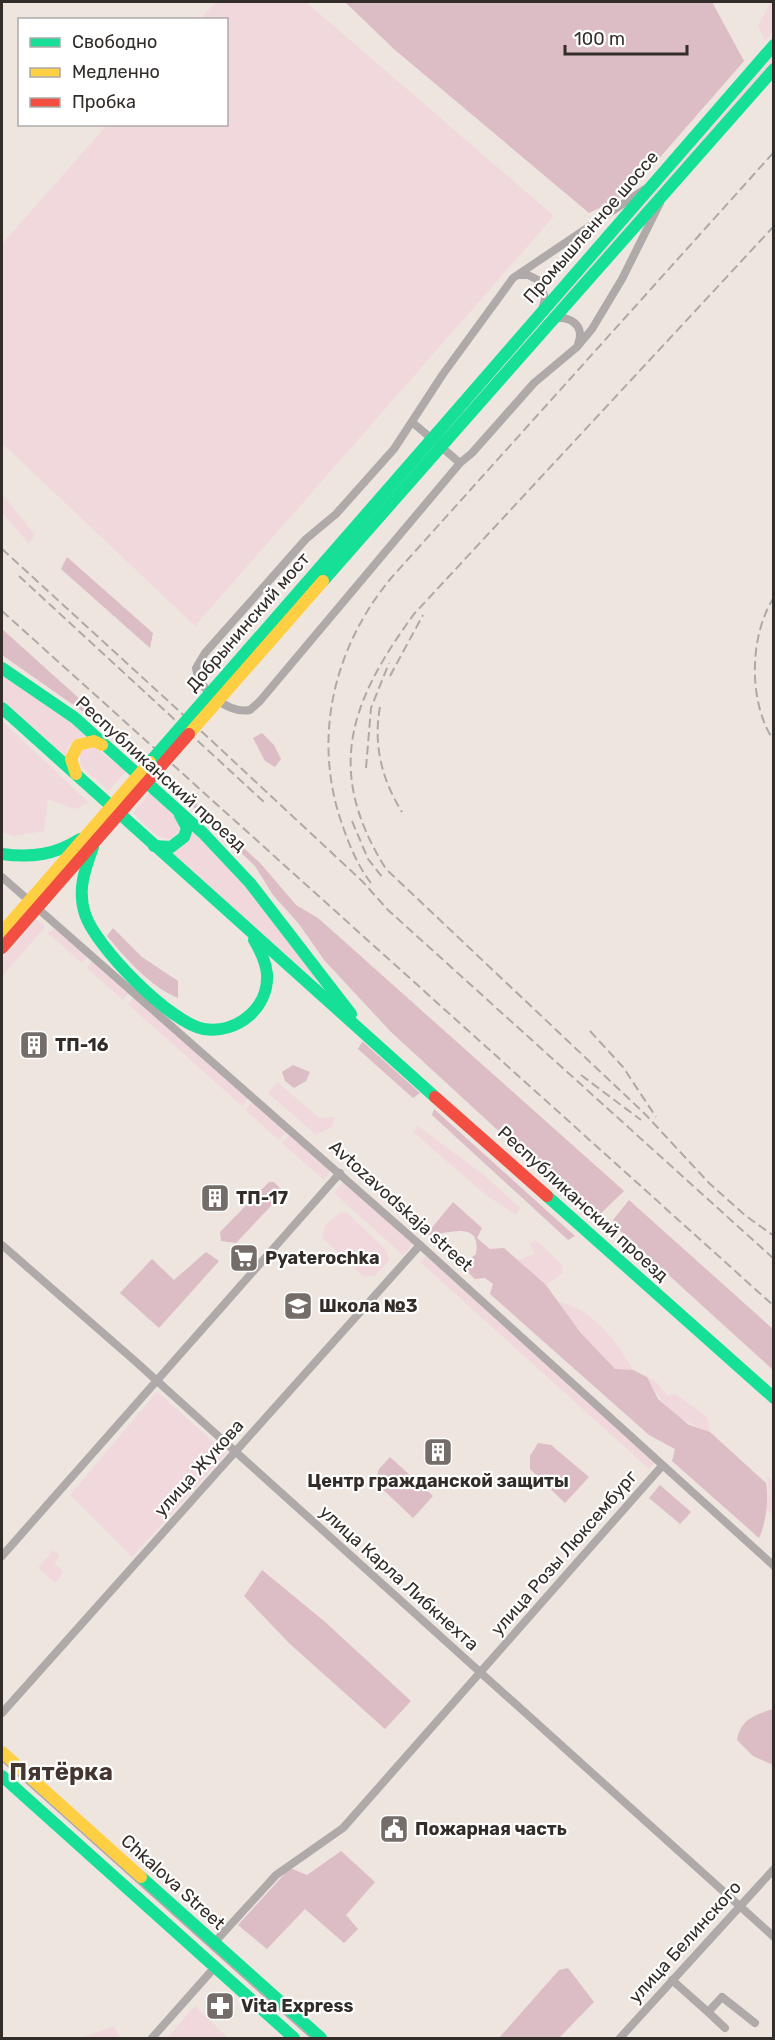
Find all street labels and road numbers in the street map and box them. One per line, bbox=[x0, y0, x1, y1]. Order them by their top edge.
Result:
street label: Промышленное шоссе bbox=[519, 146, 663, 308]
street label: Добрынинский мост bbox=[181, 548, 315, 696]
street label: Республиканский проезд bbox=[71, 691, 251, 857]
street label: Республиканский проезд bbox=[493, 1121, 673, 1287]
street label: Avtozavodskaja street bbox=[325, 1136, 477, 1276]
street label: улица Жукова bbox=[150, 1415, 248, 1521]
street label: улица Розы Люксембург bbox=[486, 1466, 642, 1640]
street label: улица Карла Либкнехта bbox=[315, 1501, 483, 1655]
street label: Chkalova Street bbox=[116, 1830, 230, 1934]
street label: улица Белинского bbox=[624, 1876, 746, 2008]

